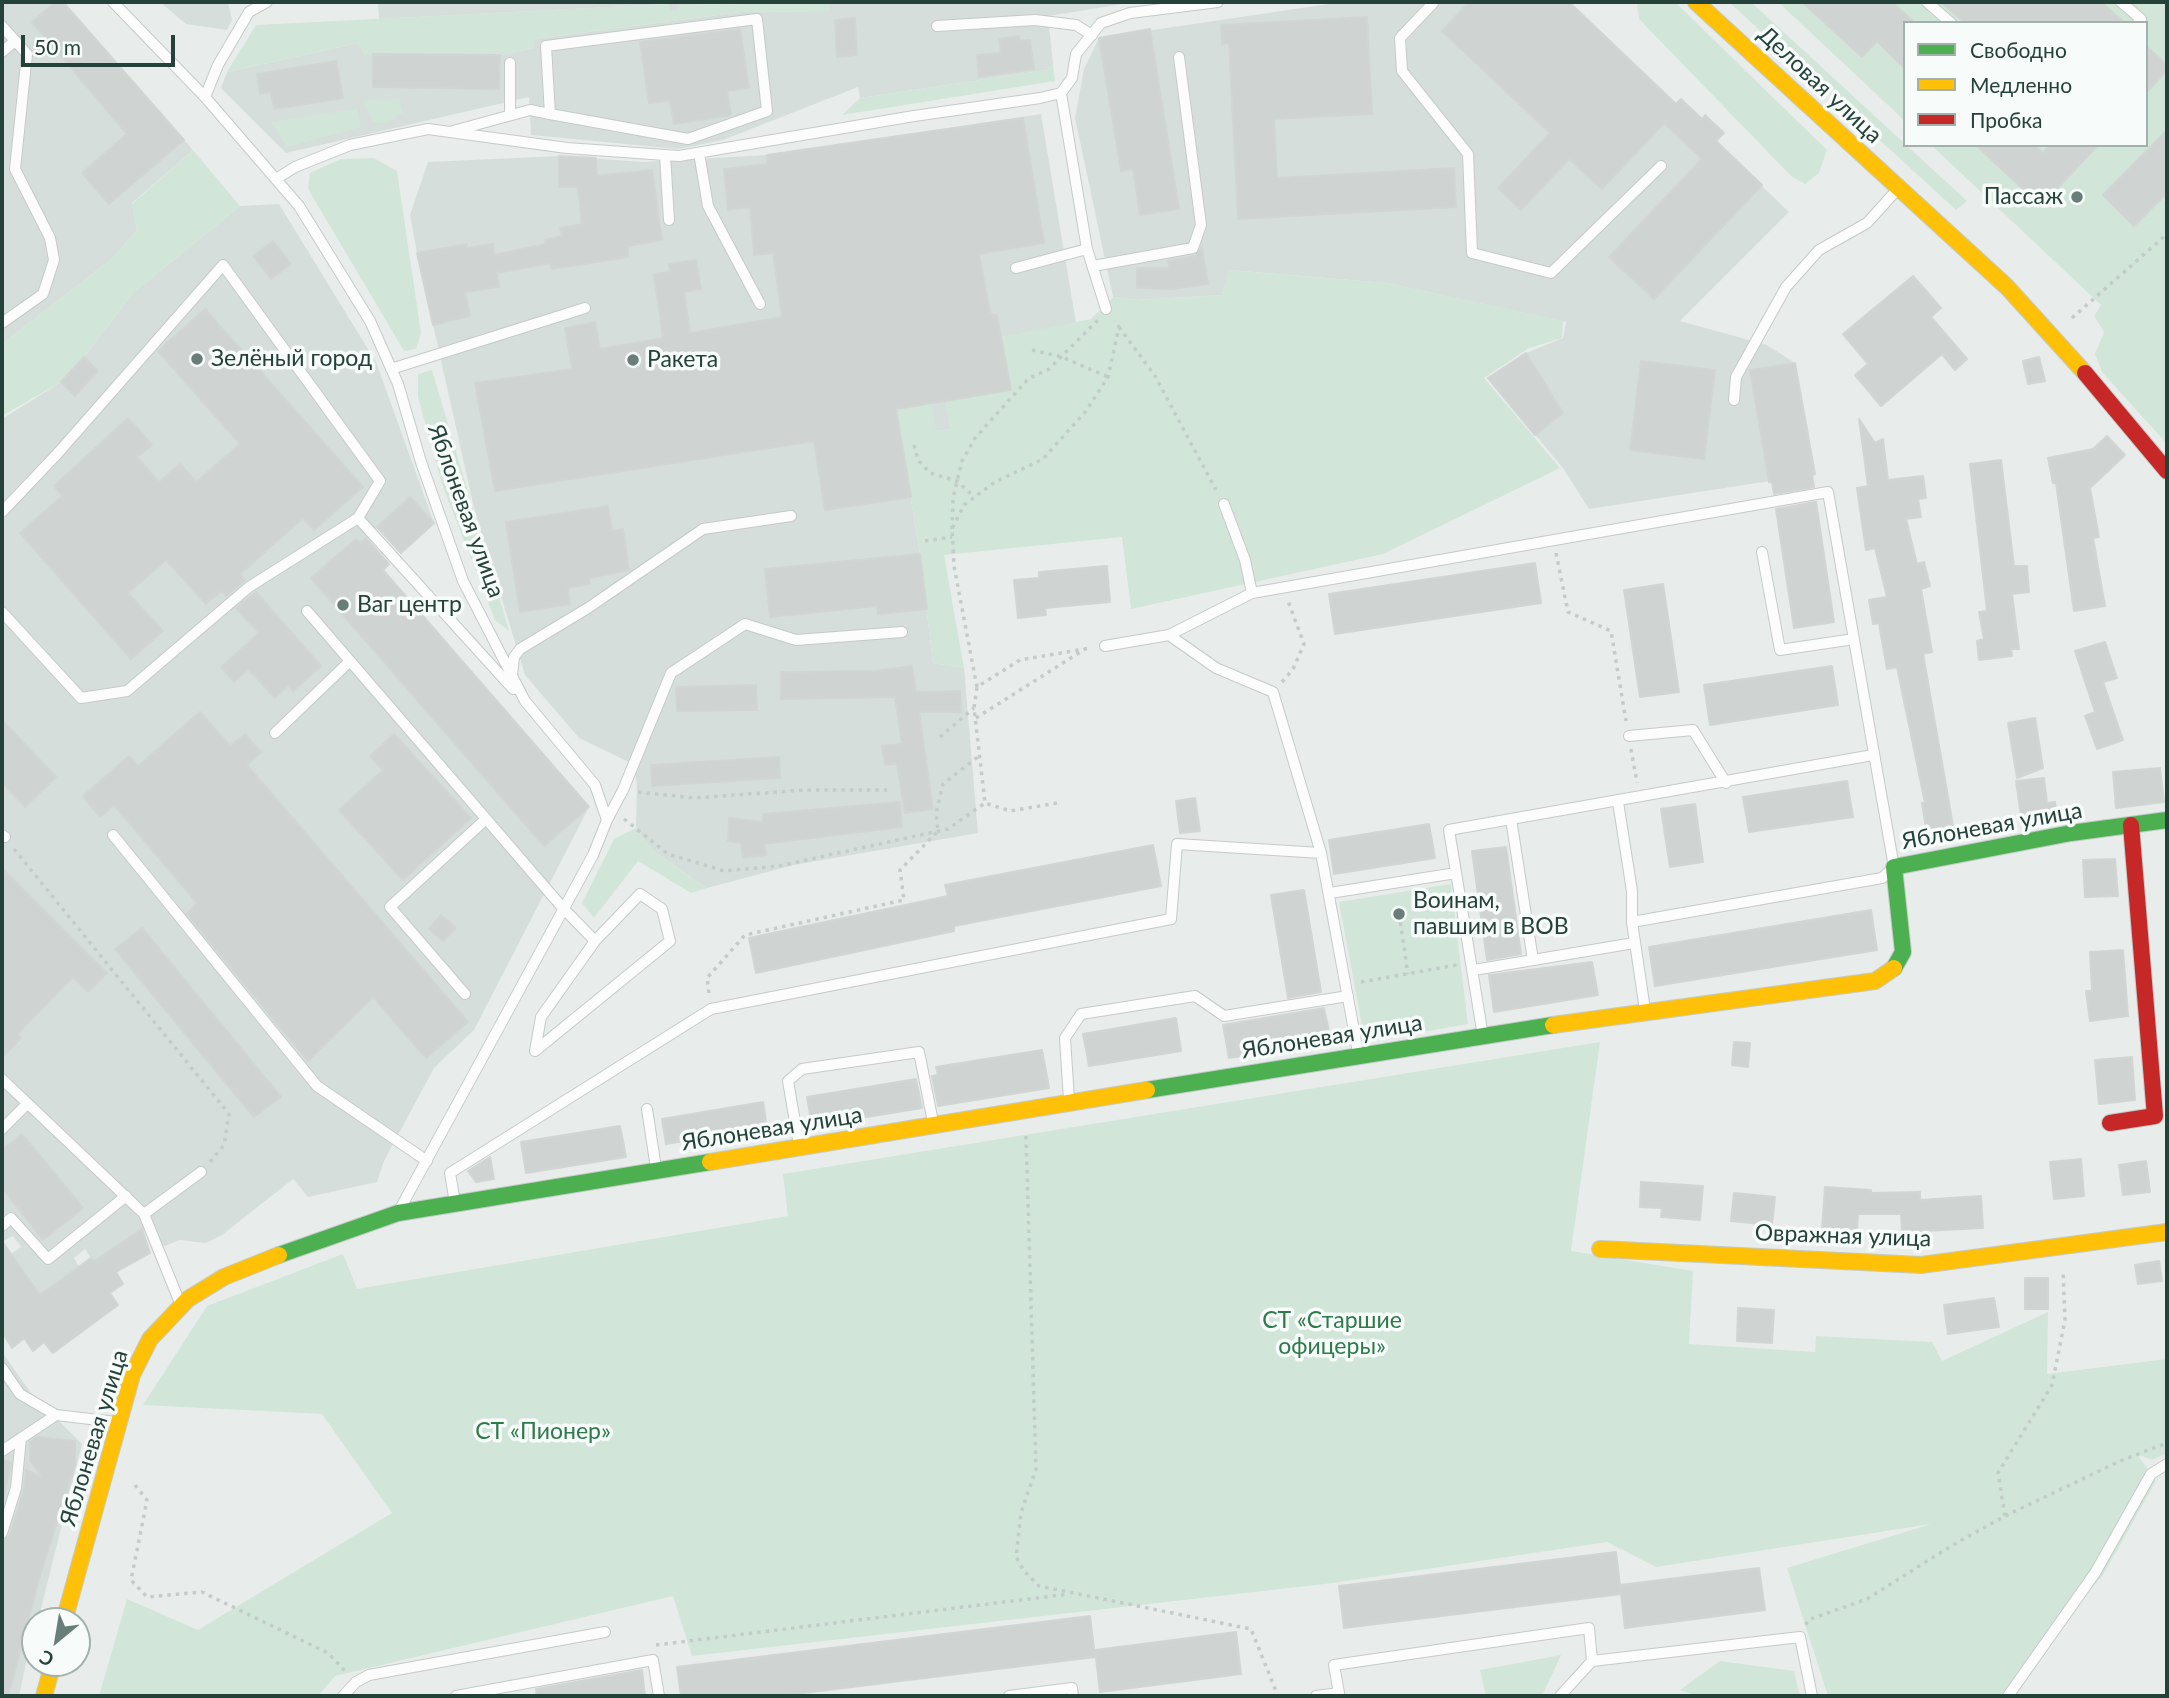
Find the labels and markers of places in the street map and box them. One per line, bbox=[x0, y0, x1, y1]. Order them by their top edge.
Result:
place label: Пассаж bbox=[1984, 183, 2063, 211]
marker: Пассаж bbox=[2069, 189, 2085, 205]
place label: Зелёный город bbox=[211, 345, 372, 373]
place label: Ракета bbox=[647, 346, 718, 374]
marker: Зелёный город bbox=[189, 351, 205, 367]
marker: Ракета bbox=[625, 352, 641, 368]
place label: Ваг центр bbox=[357, 591, 462, 619]
marker: Ваг центр bbox=[335, 597, 351, 613]
place label: Воинам, павшим в ВОВ bbox=[1413, 887, 1569, 941]
marker: Воинам, павшим в ВОВ bbox=[1391, 906, 1407, 922]

